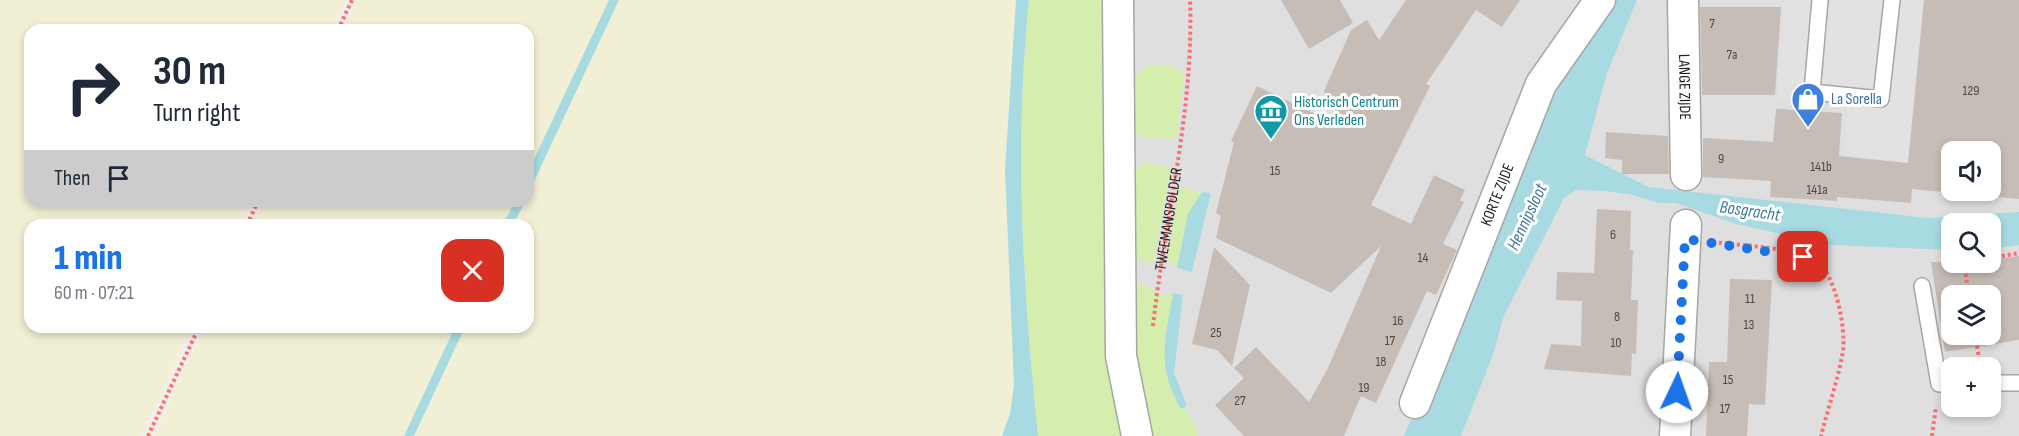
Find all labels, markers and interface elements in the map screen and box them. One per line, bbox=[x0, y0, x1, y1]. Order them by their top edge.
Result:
house number: 7 bbox=[1709, 15, 1715, 32]
text: 30 m bbox=[153, 46, 226, 97]
house number: 7a bbox=[1727, 46, 1737, 63]
icon: right bbox=[54, 48, 132, 126]
street label: LANGE ZIJDE bbox=[1674, 54, 1695, 120]
shop icon: La Sorella bbox=[1790, 81, 1826, 128]
house number: 129 bbox=[1962, 82, 1980, 99]
place label: La Sorella bbox=[1831, 90, 1882, 109]
museum icon: Historisch Centrum Ons Verleden bbox=[1253, 93, 1289, 140]
place label: Historisch Centrum Ons Verleden bbox=[1294, 93, 1399, 130]
text: Turn right bbox=[153, 97, 240, 129]
map controls bbox=[1941, 141, 2001, 417]
button: sound bbox=[1941, 141, 2001, 201]
house number: 9 bbox=[1718, 150, 1724, 167]
house number: 141b bbox=[1810, 158, 1832, 175]
street label: KORTE ZIJDE bbox=[1476, 161, 1518, 229]
icon: arrive bbox=[102, 162, 135, 195]
house number: 15 bbox=[1270, 162, 1281, 179]
text: Then bbox=[54, 165, 90, 192]
street label: TWEEMANSPOLDER bbox=[1151, 166, 1186, 272]
water label: Hennipsloot bbox=[1502, 180, 1552, 254]
house number: 141a bbox=[1806, 181, 1828, 198]
water label: Bosgracht bbox=[1718, 196, 1782, 226]
button: search bbox=[1941, 213, 2001, 273]
house number: 6 bbox=[1610, 226, 1616, 243]
pin bbox=[1777, 231, 1828, 282]
text: 1 min bbox=[54, 237, 122, 280]
button: close bbox=[441, 239, 504, 302]
icon: arrive bbox=[1786, 240, 1819, 273]
house number: 14 bbox=[1418, 249, 1429, 266]
text: 60 m · 07:21 bbox=[54, 281, 134, 305]
button: layers bbox=[1941, 285, 2001, 345]
house number: 11 bbox=[1745, 290, 1755, 307]
house number: 8 bbox=[1614, 308, 1620, 325]
house number: 16 bbox=[1392, 312, 1404, 329]
house number: 13 bbox=[1744, 316, 1755, 333]
house number: 25 bbox=[1210, 324, 1222, 341]
house number: 17 bbox=[1385, 332, 1396, 349]
house number: 10 bbox=[1610, 334, 1622, 351]
house number: 18 bbox=[1375, 353, 1387, 370]
button: + bbox=[1941, 357, 2001, 417]
position arrow bbox=[1645, 360, 1709, 424]
house number: 15 bbox=[1723, 371, 1734, 388]
house number: 19 bbox=[1358, 379, 1370, 396]
house number: 27 bbox=[1234, 392, 1246, 409]
house number: 17 bbox=[1720, 400, 1731, 417]

